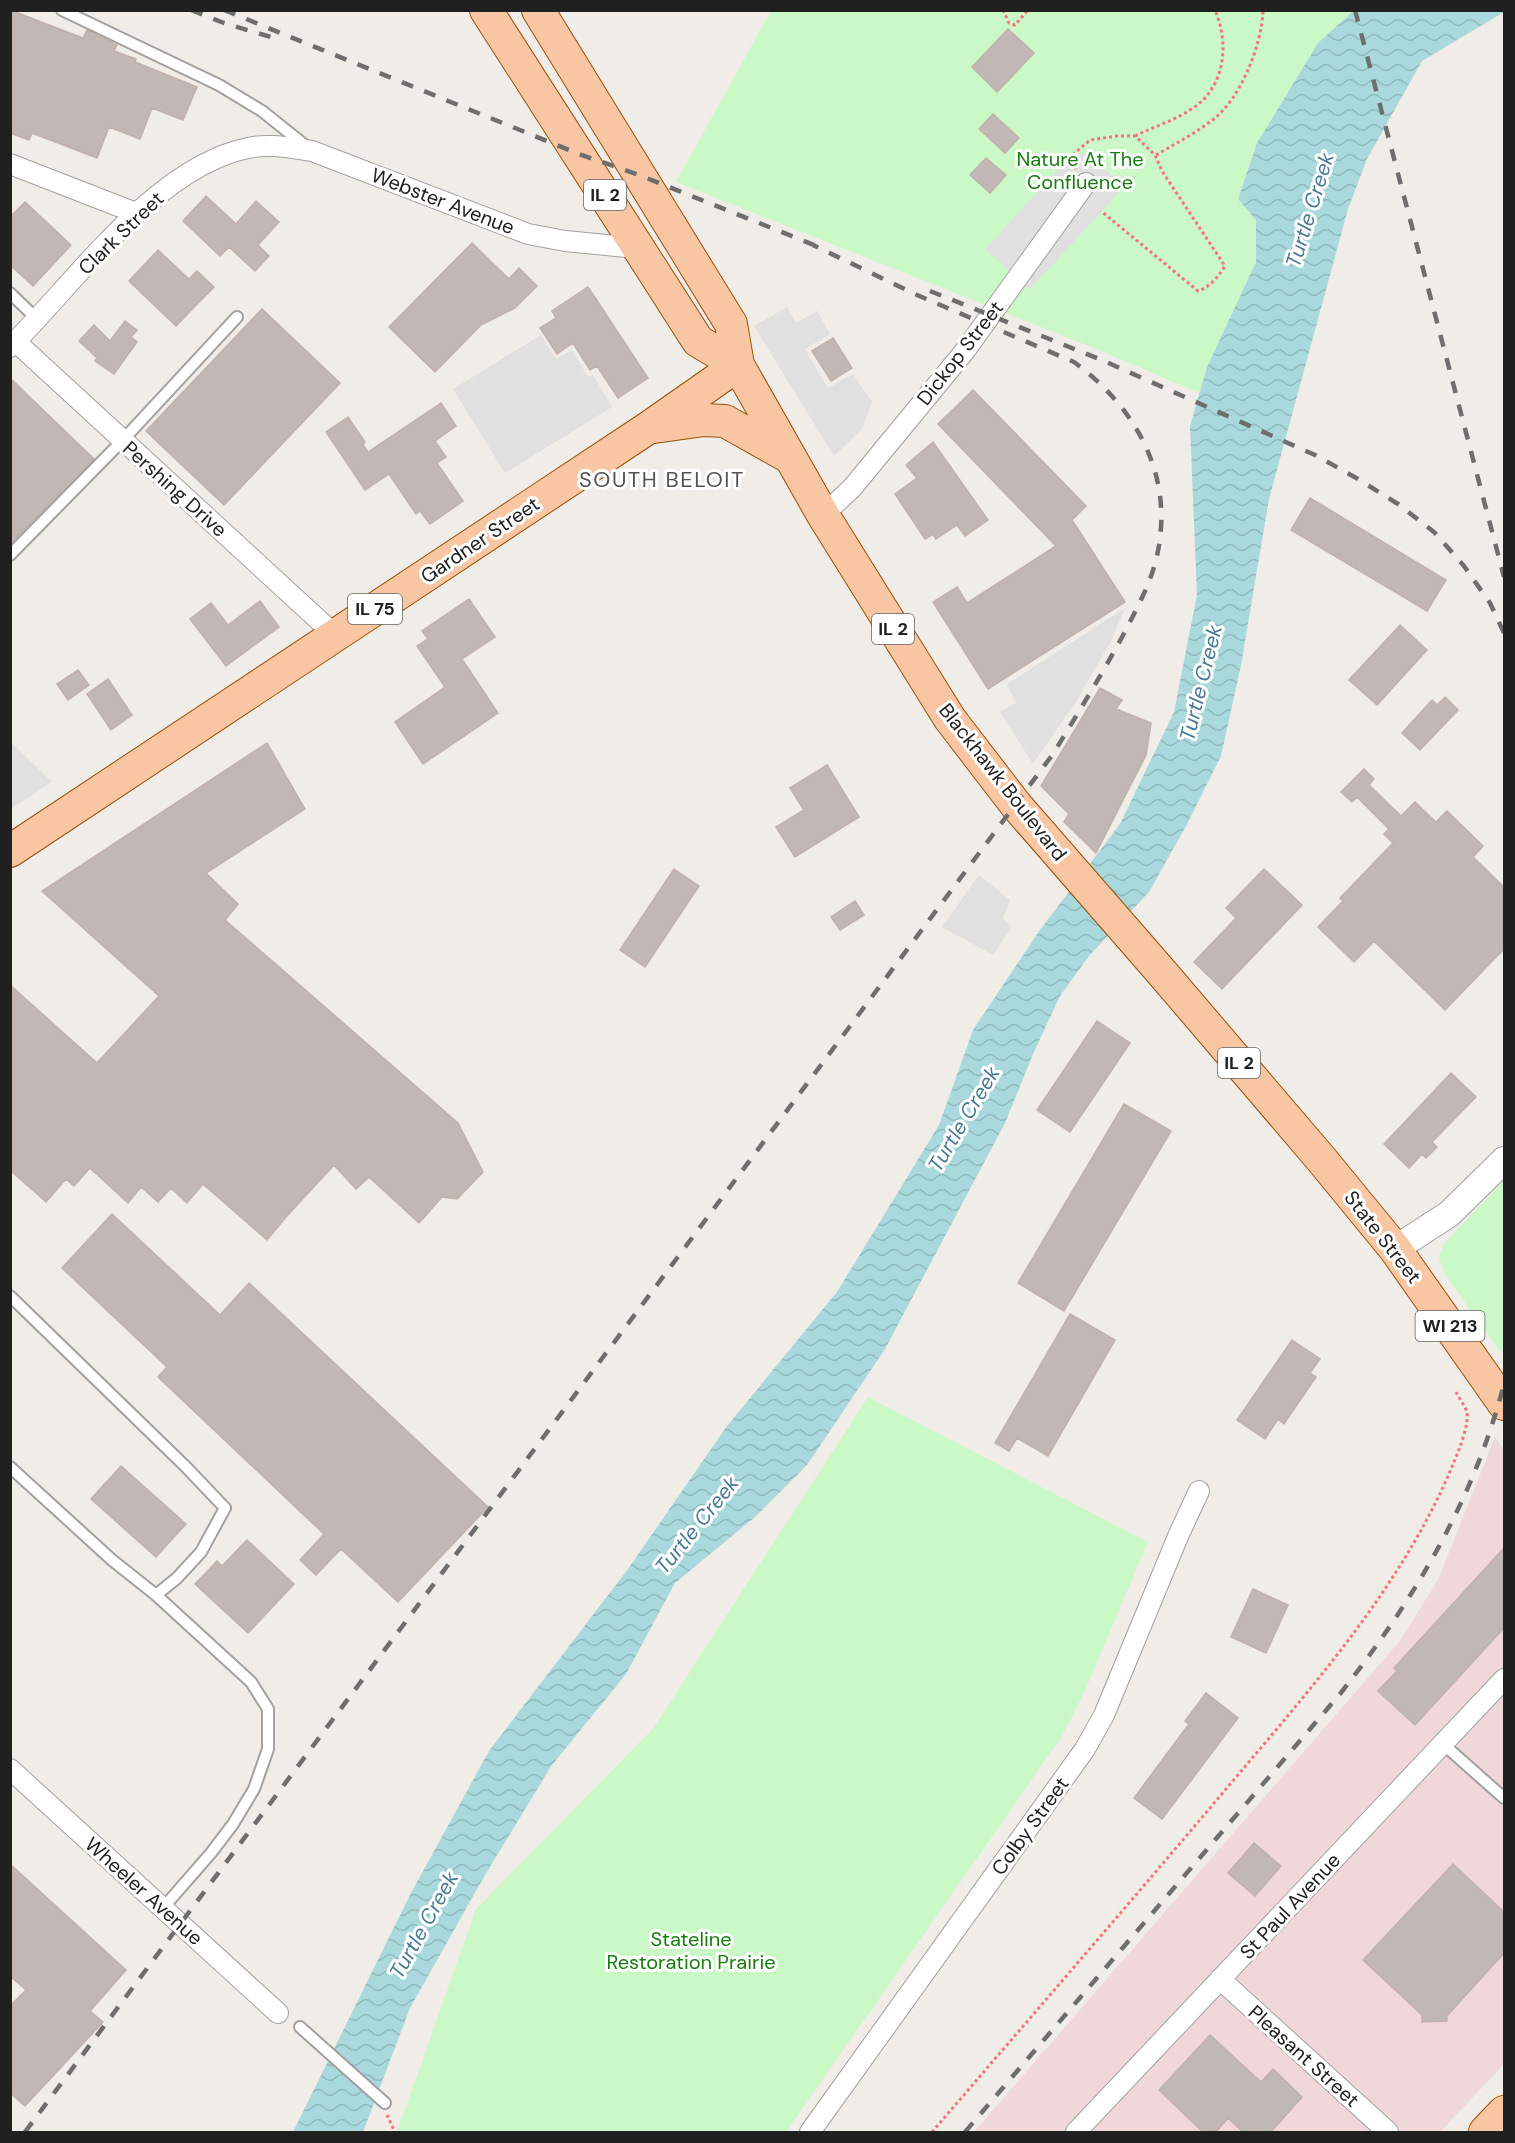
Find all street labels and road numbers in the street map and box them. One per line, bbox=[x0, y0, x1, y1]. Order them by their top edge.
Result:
street label: Webster Avenue bbox=[368, 162, 518, 240]
road number: IL 2 bbox=[584, 180, 626, 210]
street label: Clark Street bbox=[73, 186, 169, 280]
street label: Dickop Street bbox=[911, 295, 1009, 411]
street label: Pershing Drive bbox=[117, 435, 233, 543]
street label: Gardner Street bbox=[416, 491, 545, 589]
road number: IL 75 bbox=[348, 594, 402, 624]
road number: IL 2 bbox=[872, 614, 914, 644]
street label: Blackhawk Boulevard bbox=[933, 698, 1073, 866]
road number: IL 2 bbox=[1218, 1048, 1260, 1078]
street label: State Street bbox=[1339, 1185, 1427, 1289]
road number: WI 213 bbox=[1416, 1311, 1484, 1341]
street label: Colby Street bbox=[986, 1772, 1075, 1880]
street label: Wheeler Avenue bbox=[80, 1831, 208, 1951]
street label: St Paul Avenue bbox=[1234, 1847, 1346, 1965]
street label: Pleasant Street bbox=[1243, 1999, 1365, 2113]

